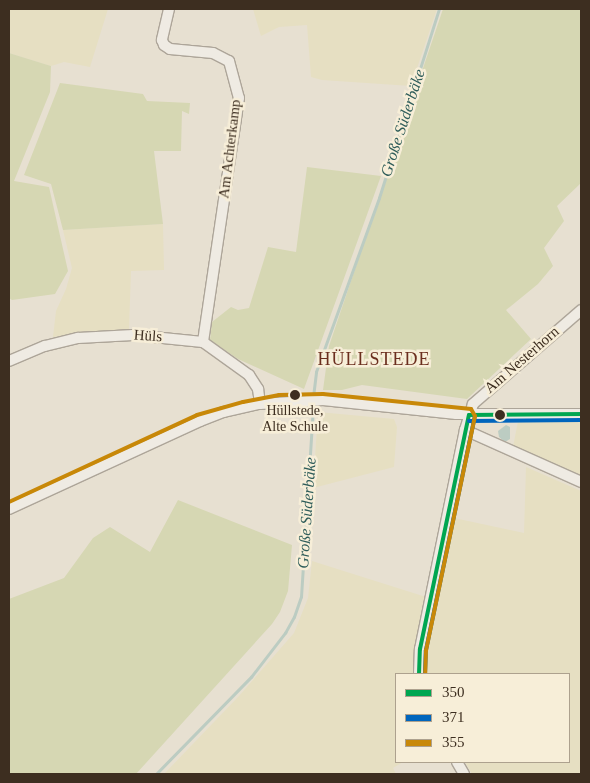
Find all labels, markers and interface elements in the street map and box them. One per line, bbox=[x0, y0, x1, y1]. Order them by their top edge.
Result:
water label: Große Süderbäke bbox=[377, 67, 429, 179]
street label: Am Achterkamp bbox=[215, 98, 245, 200]
street label: Am Nesterhorn bbox=[481, 323, 563, 397]
street label: Hüls bbox=[133, 326, 163, 346]
district label: HÜLLSTEDE bbox=[316, 348, 432, 370]
marker: Hüllstede, Alte Schule bbox=[290, 390, 300, 400]
place label: Hüllstede, Alte Schule bbox=[262, 403, 328, 436]
unlabelled marker bbox=[495, 410, 505, 420]
water label: Große Süderbäke bbox=[294, 457, 320, 569]
legend bbox=[395, 673, 570, 763]
text: 350 bbox=[442, 684, 465, 700]
text: 371 bbox=[442, 709, 465, 725]
text: 355 bbox=[442, 734, 465, 750]

